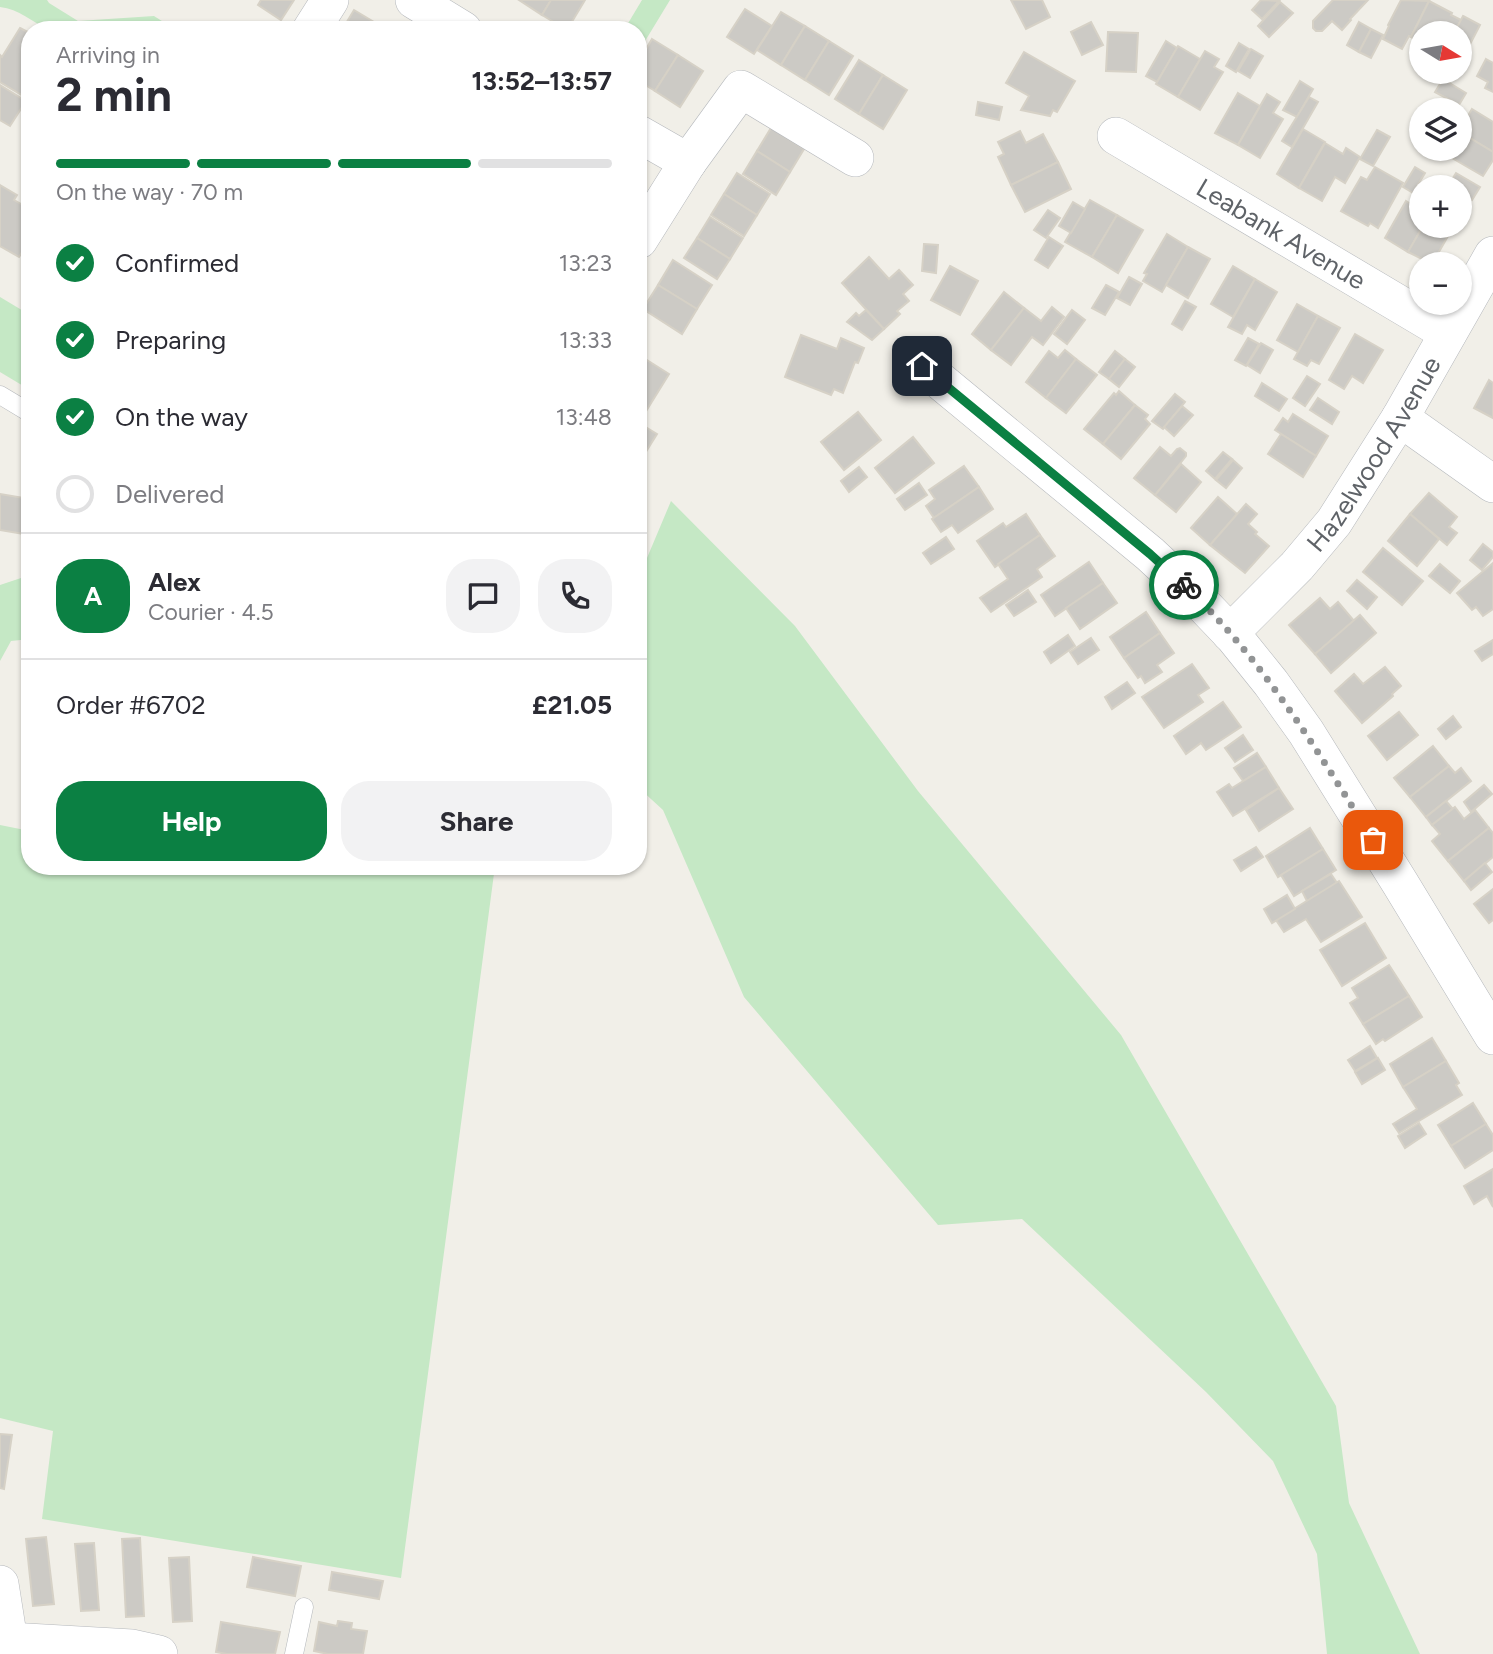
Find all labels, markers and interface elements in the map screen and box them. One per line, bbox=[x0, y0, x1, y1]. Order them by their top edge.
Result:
north arrow bbox=[1409, 21, 1472, 84]
map controls bbox=[1409, 21, 1472, 315]
text: Arriving in bbox=[56, 41, 160, 69]
text: 13:52–13:57 bbox=[471, 65, 612, 97]
text: 2 min bbox=[56, 67, 172, 123]
button: layers bbox=[1409, 98, 1472, 161]
street label: Leabank Avenue bbox=[1191, 171, 1371, 296]
button: + bbox=[1409, 175, 1472, 238]
text: On the way · 70 m bbox=[56, 178, 243, 206]
icon: check bbox=[56, 244, 94, 282]
text: Confirmed bbox=[115, 247, 239, 279]
text: 13:23 bbox=[559, 249, 612, 277]
button: − bbox=[1409, 252, 1472, 315]
icon: check bbox=[56, 321, 94, 359]
text: Preparing bbox=[115, 324, 226, 356]
text: 13:33 bbox=[559, 326, 612, 354]
pin bbox=[892, 336, 952, 396]
icon: home bbox=[903, 347, 941, 385]
street label: Hazelwood Avenue bbox=[1300, 351, 1448, 558]
icon: check bbox=[56, 398, 94, 436]
text: On the way bbox=[115, 401, 248, 433]
text: 13:48 bbox=[556, 403, 612, 431]
text: Delivered bbox=[115, 478, 224, 510]
courier bbox=[1149, 550, 1219, 620]
button: chat bbox=[446, 559, 520, 633]
button: phone bbox=[538, 559, 612, 633]
text: Alex bbox=[148, 566, 201, 598]
icon: bike bbox=[1165, 566, 1203, 604]
text: A bbox=[84, 580, 102, 612]
text: Courier · 4.5 bbox=[148, 598, 274, 626]
text: Order #6702 bbox=[56, 689, 206, 721]
text: £21.05 bbox=[532, 689, 612, 721]
button: Help bbox=[56, 781, 327, 861]
button: Share bbox=[341, 781, 612, 861]
pin bbox=[1343, 810, 1403, 870]
icon: bag bbox=[1354, 821, 1392, 859]

